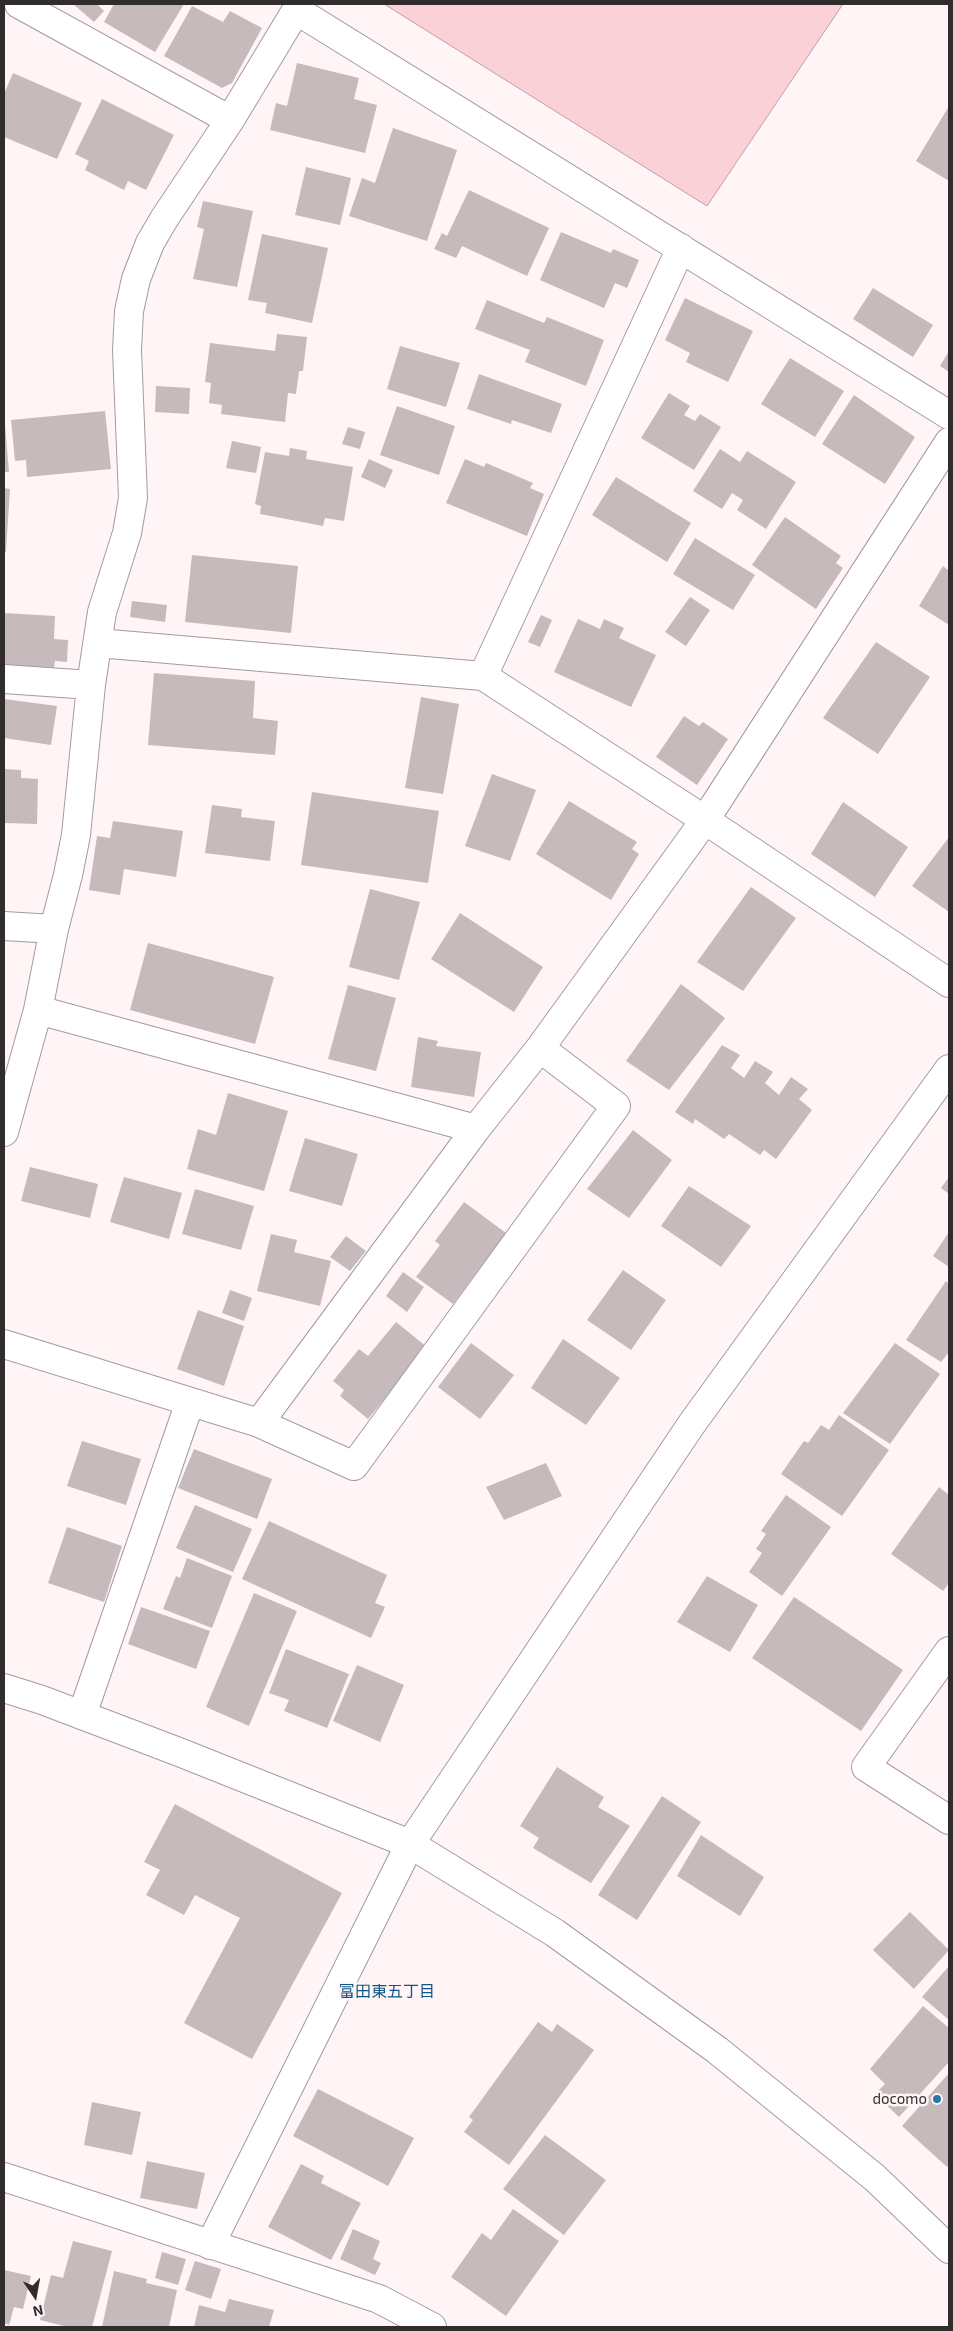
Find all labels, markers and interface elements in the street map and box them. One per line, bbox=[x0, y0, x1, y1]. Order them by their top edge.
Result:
district label: 富田東五丁目 bbox=[339, 1982, 435, 2002]
place label: docomo bbox=[872, 2090, 927, 2108]
marker: docomo bbox=[931, 2093, 943, 2105]
north arrow bbox=[10, 2271, 60, 2321]
text: N bbox=[32, 2302, 45, 2321]

